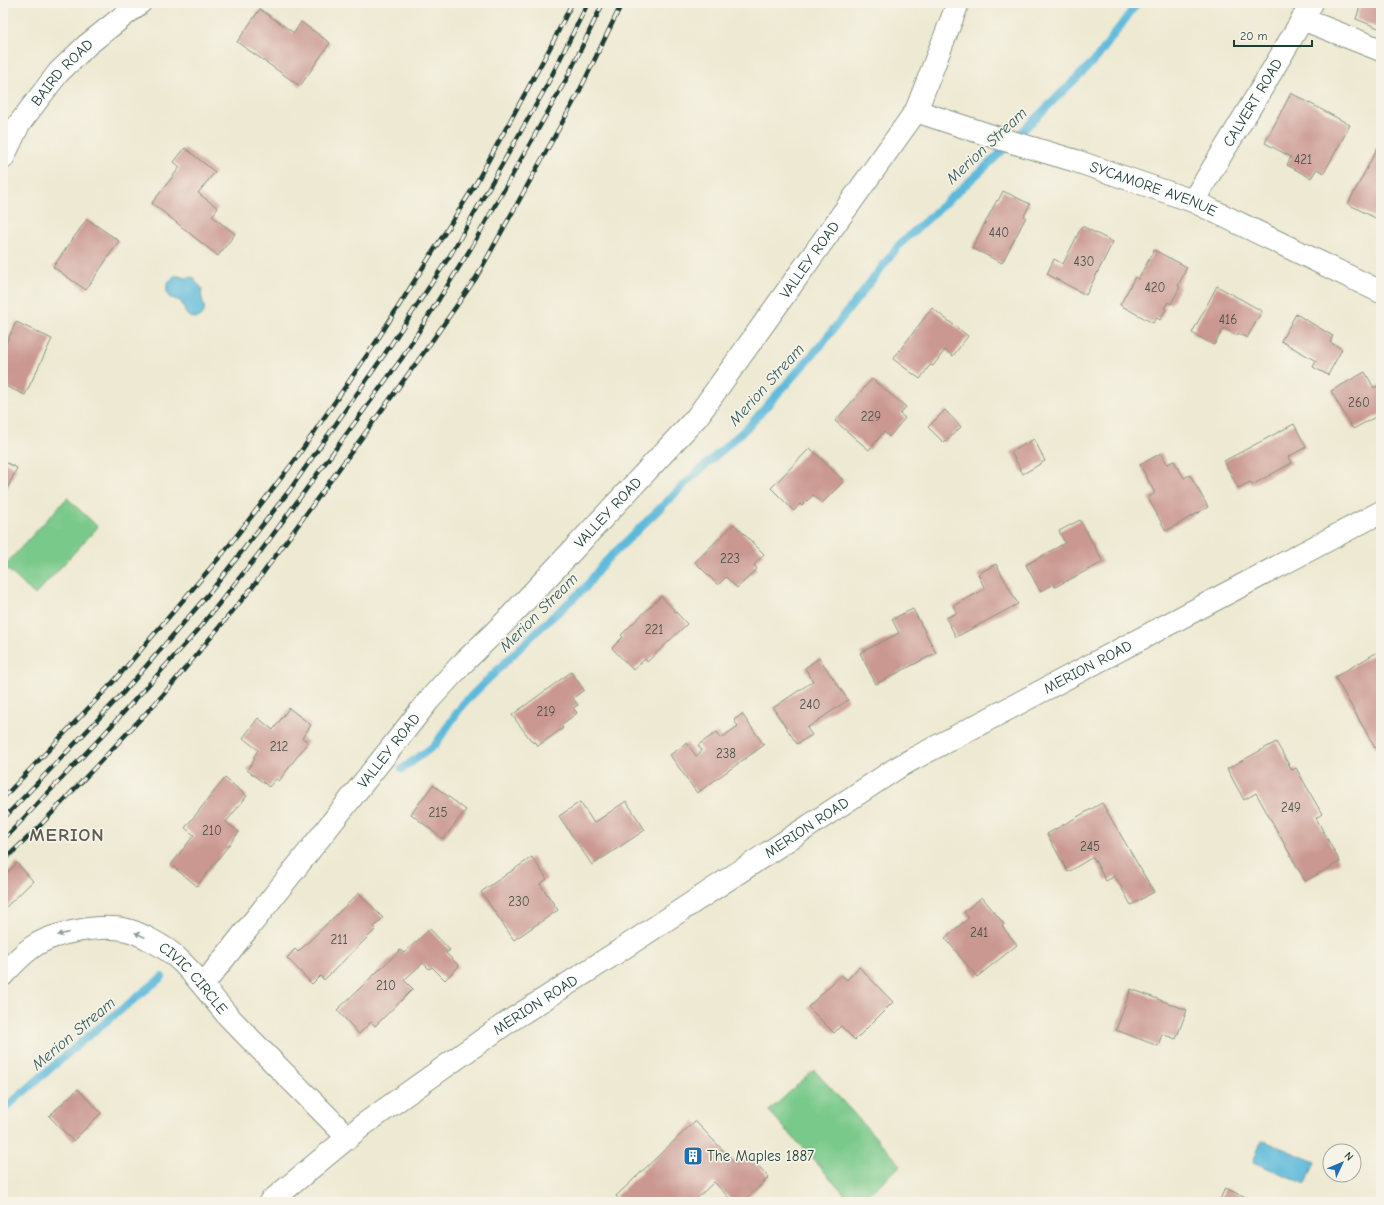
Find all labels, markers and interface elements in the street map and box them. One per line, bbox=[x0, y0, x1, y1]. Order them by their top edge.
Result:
scale bar bbox=[1234, 22, 1312, 48]
text: 20 m bbox=[1240, 29, 1268, 43]
street label: BAIRD ROAD bbox=[27, 35, 96, 109]
street label: CALVERT ROAD bbox=[1219, 55, 1286, 150]
water label: Merion Stream bbox=[942, 104, 1031, 188]
house number: 421 bbox=[1294, 152, 1312, 167]
street label: SYCAMORE AVENUE bbox=[1088, 157, 1220, 220]
street label: VALLEY ROAD bbox=[776, 218, 843, 302]
house number: 440 bbox=[989, 225, 1009, 240]
house number: 430 bbox=[1074, 254, 1094, 269]
house number: 420 bbox=[1144, 280, 1166, 295]
house number: 416 bbox=[1219, 312, 1237, 327]
water label: Merion Stream bbox=[725, 340, 808, 430]
house number: 260 bbox=[1348, 395, 1370, 410]
house number: 229 bbox=[861, 409, 881, 424]
street label: VALLEY ROAD bbox=[570, 473, 645, 552]
house number: 223 bbox=[720, 551, 740, 566]
water label: Merion Stream bbox=[495, 570, 582, 656]
house number: 221 bbox=[645, 622, 663, 637]
street label: MERION ROAD bbox=[1040, 636, 1135, 698]
house number: 240 bbox=[800, 697, 821, 712]
house number: 219 bbox=[537, 704, 556, 719]
street label: VALLEY ROAD bbox=[354, 710, 424, 792]
house number: 212 bbox=[270, 739, 289, 754]
house number: 238 bbox=[716, 746, 736, 761]
street label: MERION ROAD bbox=[761, 793, 852, 862]
house number: 249 bbox=[1281, 800, 1301, 815]
house number: 215 bbox=[429, 805, 448, 820]
house number: 210 bbox=[202, 823, 222, 838]
district label: MERION bbox=[29, 824, 105, 846]
house number: 245 bbox=[1080, 839, 1100, 854]
house number: 230 bbox=[508, 894, 530, 909]
house number: 241 bbox=[970, 925, 988, 940]
one-way arrow bbox=[57, 931, 69, 937]
one-way arrow bbox=[134, 932, 146, 938]
house number: 211 bbox=[330, 932, 348, 947]
street label: CIVIC CIRCLE bbox=[156, 938, 231, 1018]
street label: MERION ROAD bbox=[489, 971, 581, 1039]
house number: 210 bbox=[376, 978, 396, 993]
water label: Merion Stream bbox=[27, 994, 119, 1075]
north arrow bbox=[1322, 1143, 1362, 1183]
building icon: The Maples 1887 bbox=[682, 1145, 704, 1167]
place label: The Maples 1887 bbox=[707, 1147, 814, 1165]
text: N bbox=[1342, 1149, 1356, 1164]

